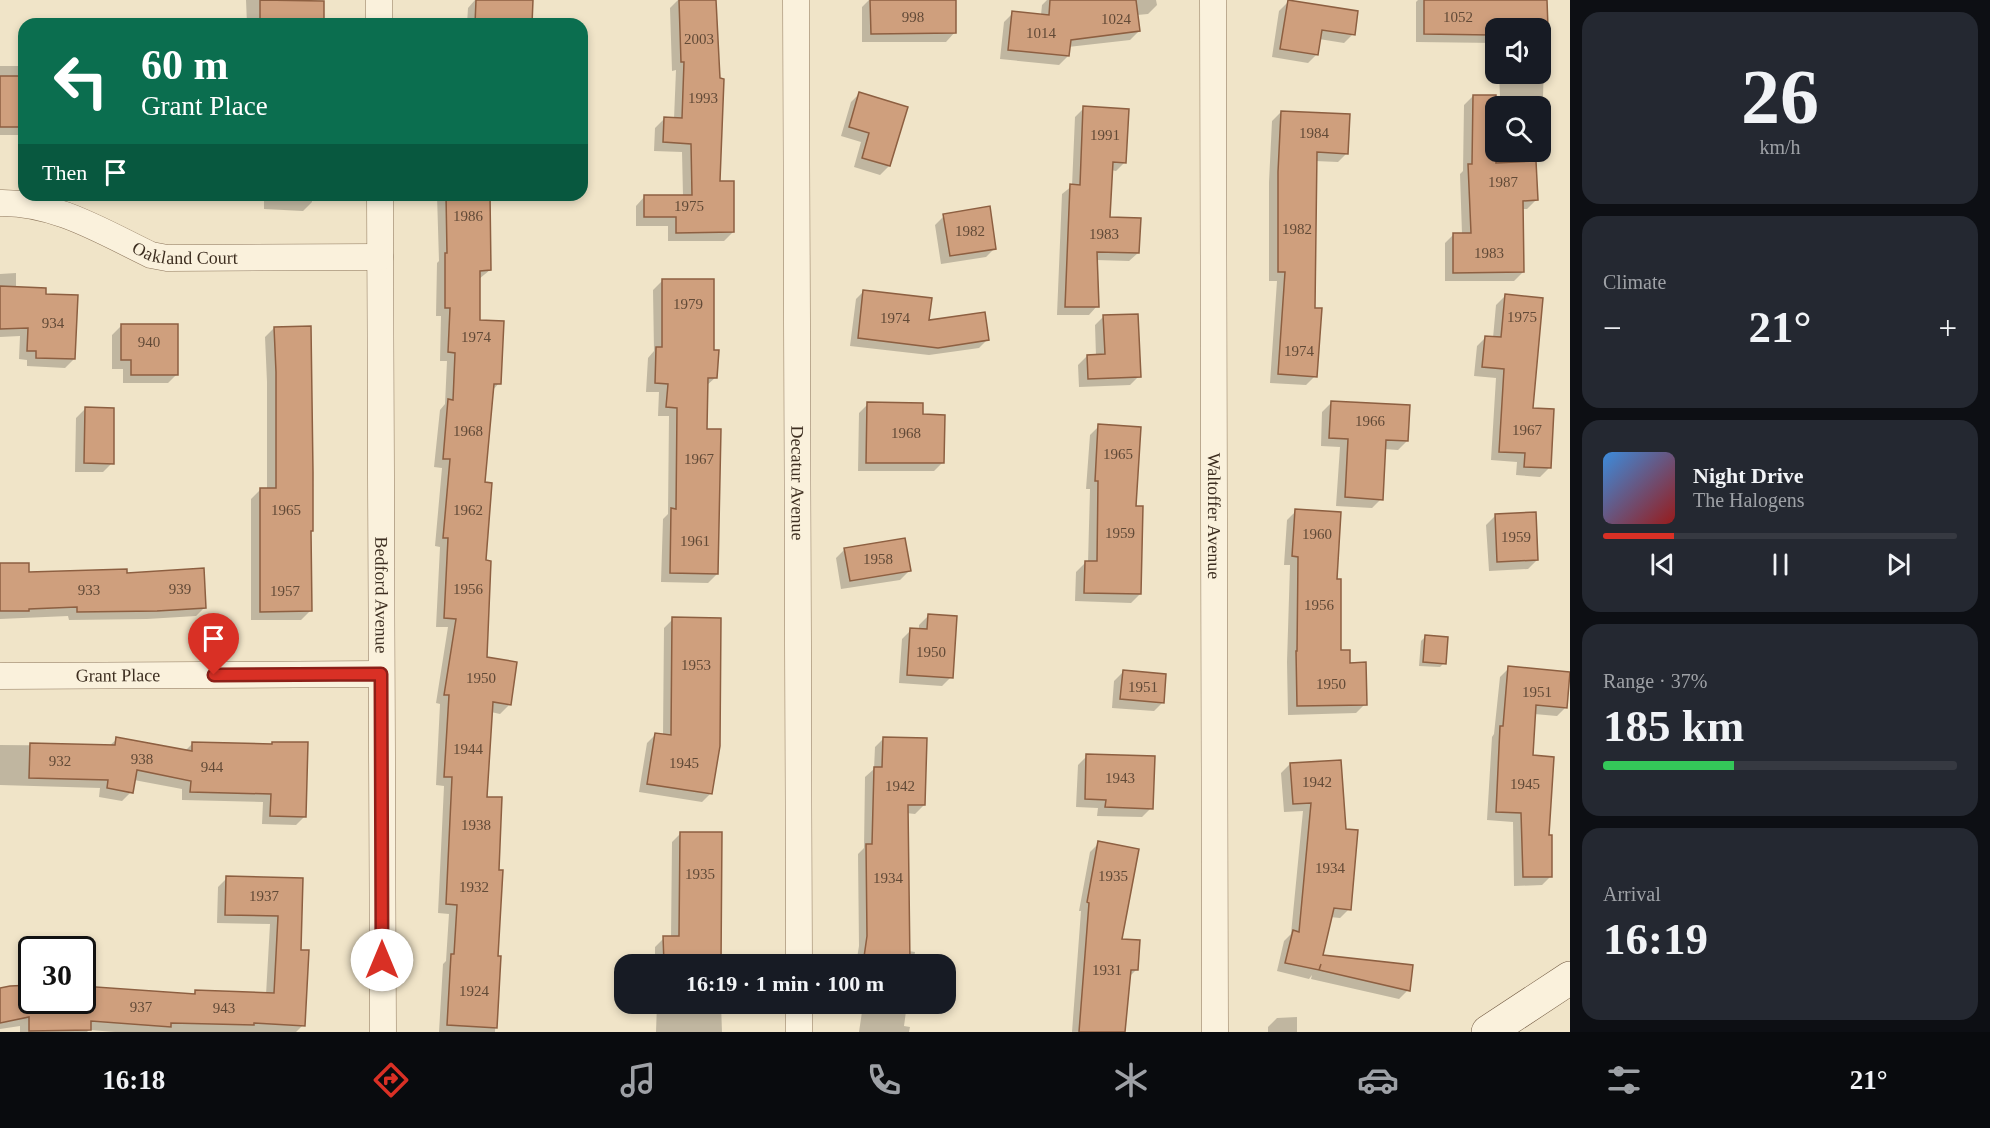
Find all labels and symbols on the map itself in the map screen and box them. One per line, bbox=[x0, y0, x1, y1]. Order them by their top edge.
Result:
house number: 998 bbox=[902, 9, 924, 25]
house number: 1052 bbox=[1443, 9, 1473, 25]
house number: 1024 bbox=[1101, 11, 1132, 27]
house number: 1014 bbox=[1026, 25, 1057, 41]
house number: 2003 bbox=[684, 31, 714, 47]
house number: 1993 bbox=[688, 90, 718, 106]
house number: 1984 bbox=[1299, 125, 1330, 141]
house number: 1991 bbox=[1090, 127, 1120, 143]
house number: 1987 bbox=[1488, 174, 1519, 190]
house number: 1975 bbox=[674, 198, 704, 214]
house number: 1986 bbox=[453, 208, 484, 224]
house number: 1982 bbox=[1282, 221, 1312, 237]
house number: 1982 bbox=[955, 223, 985, 239]
house number: 1983 bbox=[1089, 226, 1119, 242]
street label: Oakland Court bbox=[129, 237, 238, 268]
house number: 1983 bbox=[1474, 245, 1504, 261]
house number: 1979 bbox=[673, 296, 703, 312]
house number: 1975 bbox=[1507, 309, 1537, 325]
house number: 1974 bbox=[880, 310, 911, 326]
house number: 934 bbox=[42, 315, 65, 331]
house number: 1974 bbox=[461, 329, 492, 345]
house number: 940 bbox=[138, 334, 160, 350]
house number: 1974 bbox=[1284, 343, 1315, 359]
house number: 1966 bbox=[1355, 413, 1386, 429]
house number: 1967 bbox=[1512, 422, 1543, 438]
house number: 1968 bbox=[453, 423, 483, 439]
street label: Decatur Avenue bbox=[787, 425, 808, 541]
house number: 1968 bbox=[891, 425, 921, 441]
house number: 1965 bbox=[1103, 446, 1133, 462]
house number: 1967 bbox=[684, 451, 715, 467]
street label: Waltoffer Avenue bbox=[1204, 453, 1224, 579]
house number: 1965 bbox=[271, 502, 301, 518]
house number: 1962 bbox=[453, 502, 483, 518]
house number: 1959 bbox=[1105, 525, 1135, 541]
house number: 1960 bbox=[1302, 526, 1332, 542]
house number: 1959 bbox=[1501, 529, 1531, 545]
house number: 1961 bbox=[680, 533, 710, 549]
street label: Bedford Avenue bbox=[371, 536, 392, 654]
house number: 1958 bbox=[863, 551, 893, 567]
house number: 939 bbox=[169, 581, 191, 597]
house number: 1956 bbox=[453, 581, 484, 597]
house number: 933 bbox=[78, 582, 100, 598]
house number: 1957 bbox=[270, 583, 301, 599]
house number: 1956 bbox=[1304, 597, 1335, 613]
pin bbox=[188, 613, 239, 675]
house number: 1950 bbox=[916, 644, 946, 660]
house number: 1953 bbox=[681, 657, 711, 673]
street label: Grant Place bbox=[76, 665, 160, 686]
house number: 1950 bbox=[466, 670, 496, 686]
house number: 1950 bbox=[1316, 676, 1346, 692]
house number: 1951 bbox=[1128, 679, 1158, 695]
house number: 1951 bbox=[1522, 684, 1552, 700]
house number: 1944 bbox=[453, 741, 484, 757]
house number: 938 bbox=[131, 751, 153, 767]
house number: 932 bbox=[49, 753, 71, 769]
house number: 1945 bbox=[669, 755, 699, 771]
house number: 944 bbox=[201, 759, 224, 775]
house number: 1943 bbox=[1105, 770, 1135, 786]
house number: 1942 bbox=[1302, 774, 1332, 790]
house number: 1945 bbox=[1510, 776, 1540, 792]
house number: 1942 bbox=[885, 778, 915, 794]
house number: 1938 bbox=[461, 817, 491, 833]
house number: 1934 bbox=[1315, 860, 1346, 876]
house number: 1935 bbox=[685, 866, 715, 882]
house number: 1935 bbox=[1098, 868, 1128, 884]
house number: 1934 bbox=[873, 870, 904, 886]
house number: 1932 bbox=[459, 879, 489, 895]
house number: 1937 bbox=[249, 888, 280, 904]
position arrow bbox=[350, 928, 414, 992]
speed limit sign: 30 bbox=[18, 936, 96, 1014]
house number: 1931 bbox=[1092, 962, 1122, 978]
house number: 1924 bbox=[459, 983, 490, 999]
house number: 937 bbox=[130, 999, 153, 1015]
house number: 943 bbox=[213, 1000, 235, 1016]

